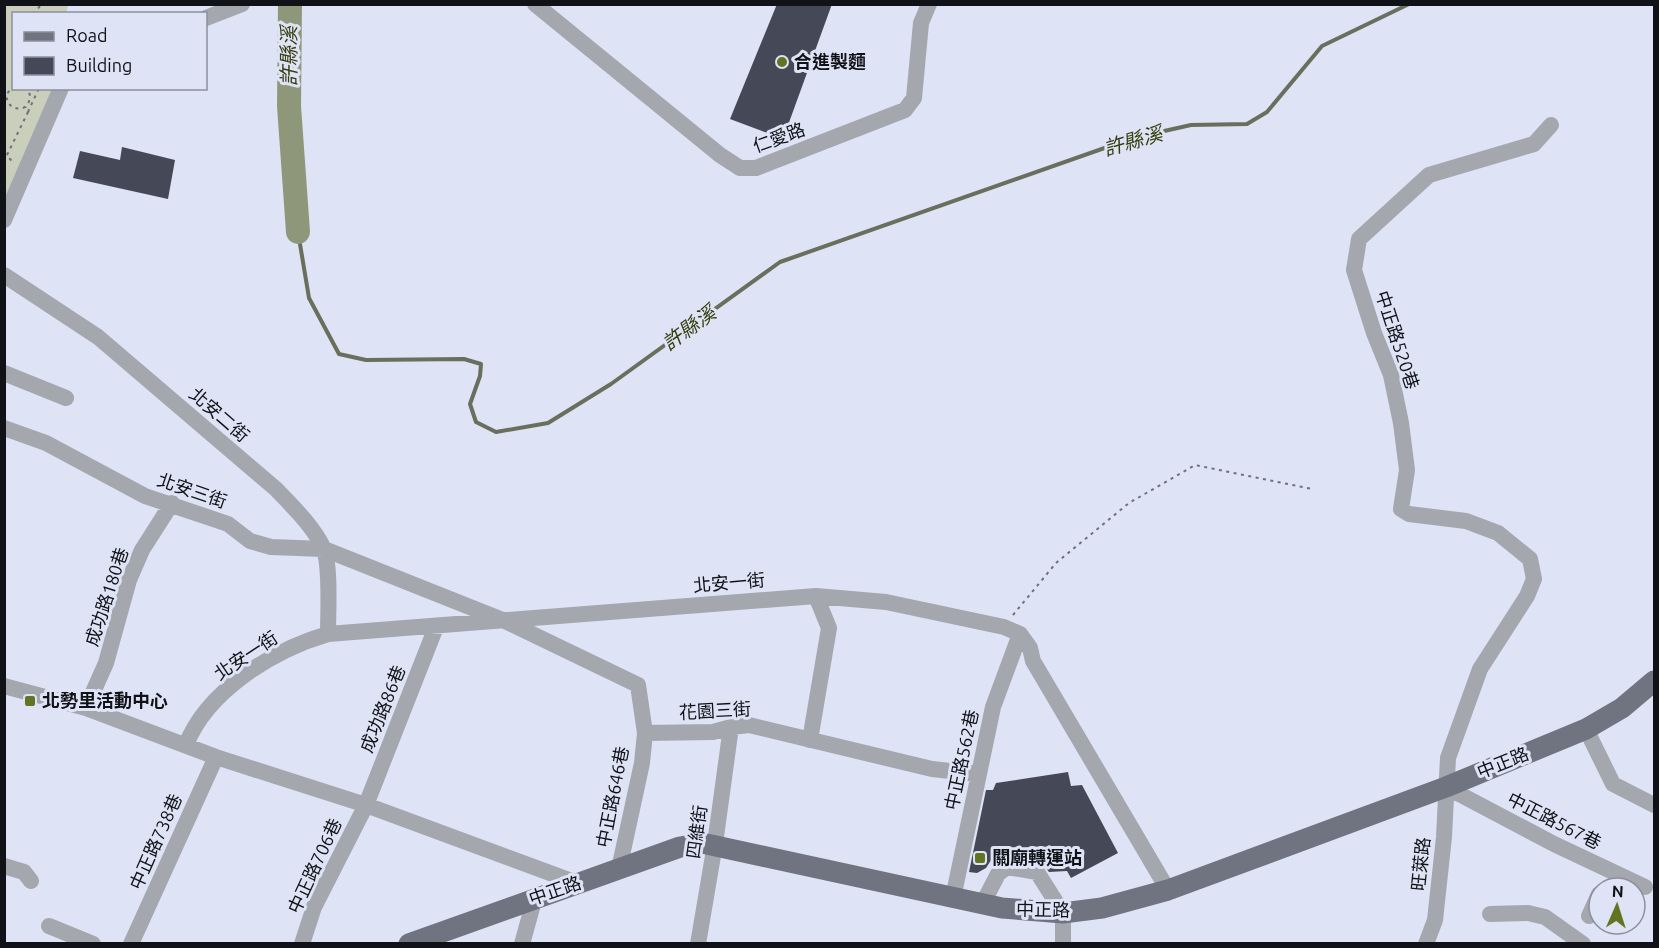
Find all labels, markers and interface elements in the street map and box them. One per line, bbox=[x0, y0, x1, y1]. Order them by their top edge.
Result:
legend bbox=[12, 12, 207, 90]
water label: 許縣溪 bbox=[277, 23, 300, 86]
text: Road bbox=[66, 25, 108, 45]
place label: 合進製麵 bbox=[794, 51, 866, 71]
text: Building bbox=[66, 55, 132, 75]
marker: 合進製麵 bbox=[775, 55, 789, 69]
street label: 仁愛路 bbox=[750, 118, 807, 156]
water label: 許縣溪 bbox=[1101, 120, 1168, 160]
street label: 中正路520巷 bbox=[1373, 288, 1423, 392]
water label: 許縣溪 bbox=[658, 299, 722, 355]
street label: 北安二街 bbox=[186, 383, 253, 445]
street label: 北安三街 bbox=[155, 469, 230, 511]
street label: 成功路180巷 bbox=[81, 545, 131, 649]
street label: 北安一街 bbox=[692, 569, 766, 595]
street label: 北安一街 bbox=[210, 627, 281, 684]
street label: 成功路86巷 bbox=[356, 662, 409, 755]
place label: 北勢里活動中心 bbox=[42, 690, 168, 710]
marker: 北勢里活動中心 bbox=[23, 694, 37, 708]
street label: 花園三街 bbox=[678, 698, 751, 722]
street label: 中正路562巷 bbox=[941, 708, 981, 812]
street label: 中正路 bbox=[1474, 743, 1531, 781]
street label: 中正路646巷 bbox=[592, 745, 632, 849]
street label: 中正路567巷 bbox=[1504, 788, 1605, 852]
street label: 中正路738巷 bbox=[125, 791, 185, 892]
street label: 四維街 bbox=[682, 804, 710, 860]
street label: 中正路706巷 bbox=[283, 815, 345, 916]
street label: 旺萊路 bbox=[1407, 836, 1433, 892]
place label: 關廟轉運站 bbox=[992, 847, 1082, 867]
marker: 關廟轉運站 bbox=[973, 851, 987, 865]
street label: 中正路 bbox=[526, 872, 583, 908]
north arrow bbox=[1587, 876, 1647, 936]
text: N bbox=[1611, 882, 1624, 900]
street label: 中正路 bbox=[1016, 899, 1070, 919]

